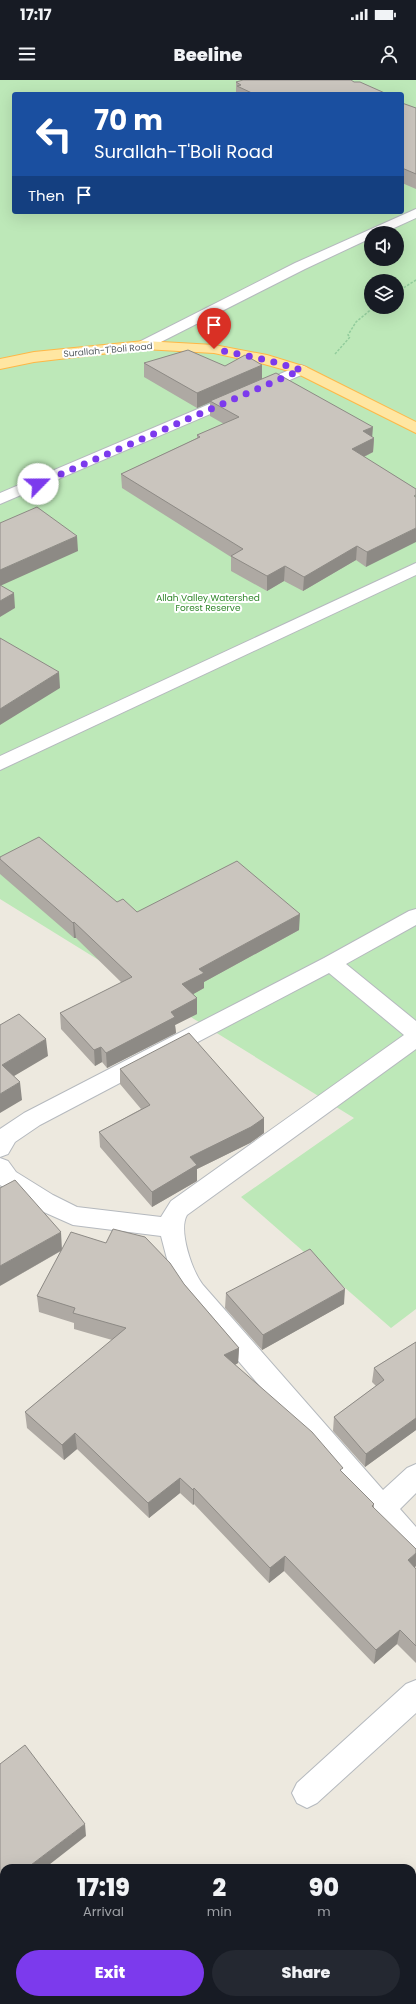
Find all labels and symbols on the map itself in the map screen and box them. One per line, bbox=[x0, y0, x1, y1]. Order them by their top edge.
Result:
pin bbox=[197, 308, 231, 349]
street label: Surallah-T'Boli Road bbox=[63, 340, 153, 360]
position arrow bbox=[17, 463, 59, 505]
park label: Allah Valley Watershed Forest Reserve bbox=[156, 592, 260, 614]

